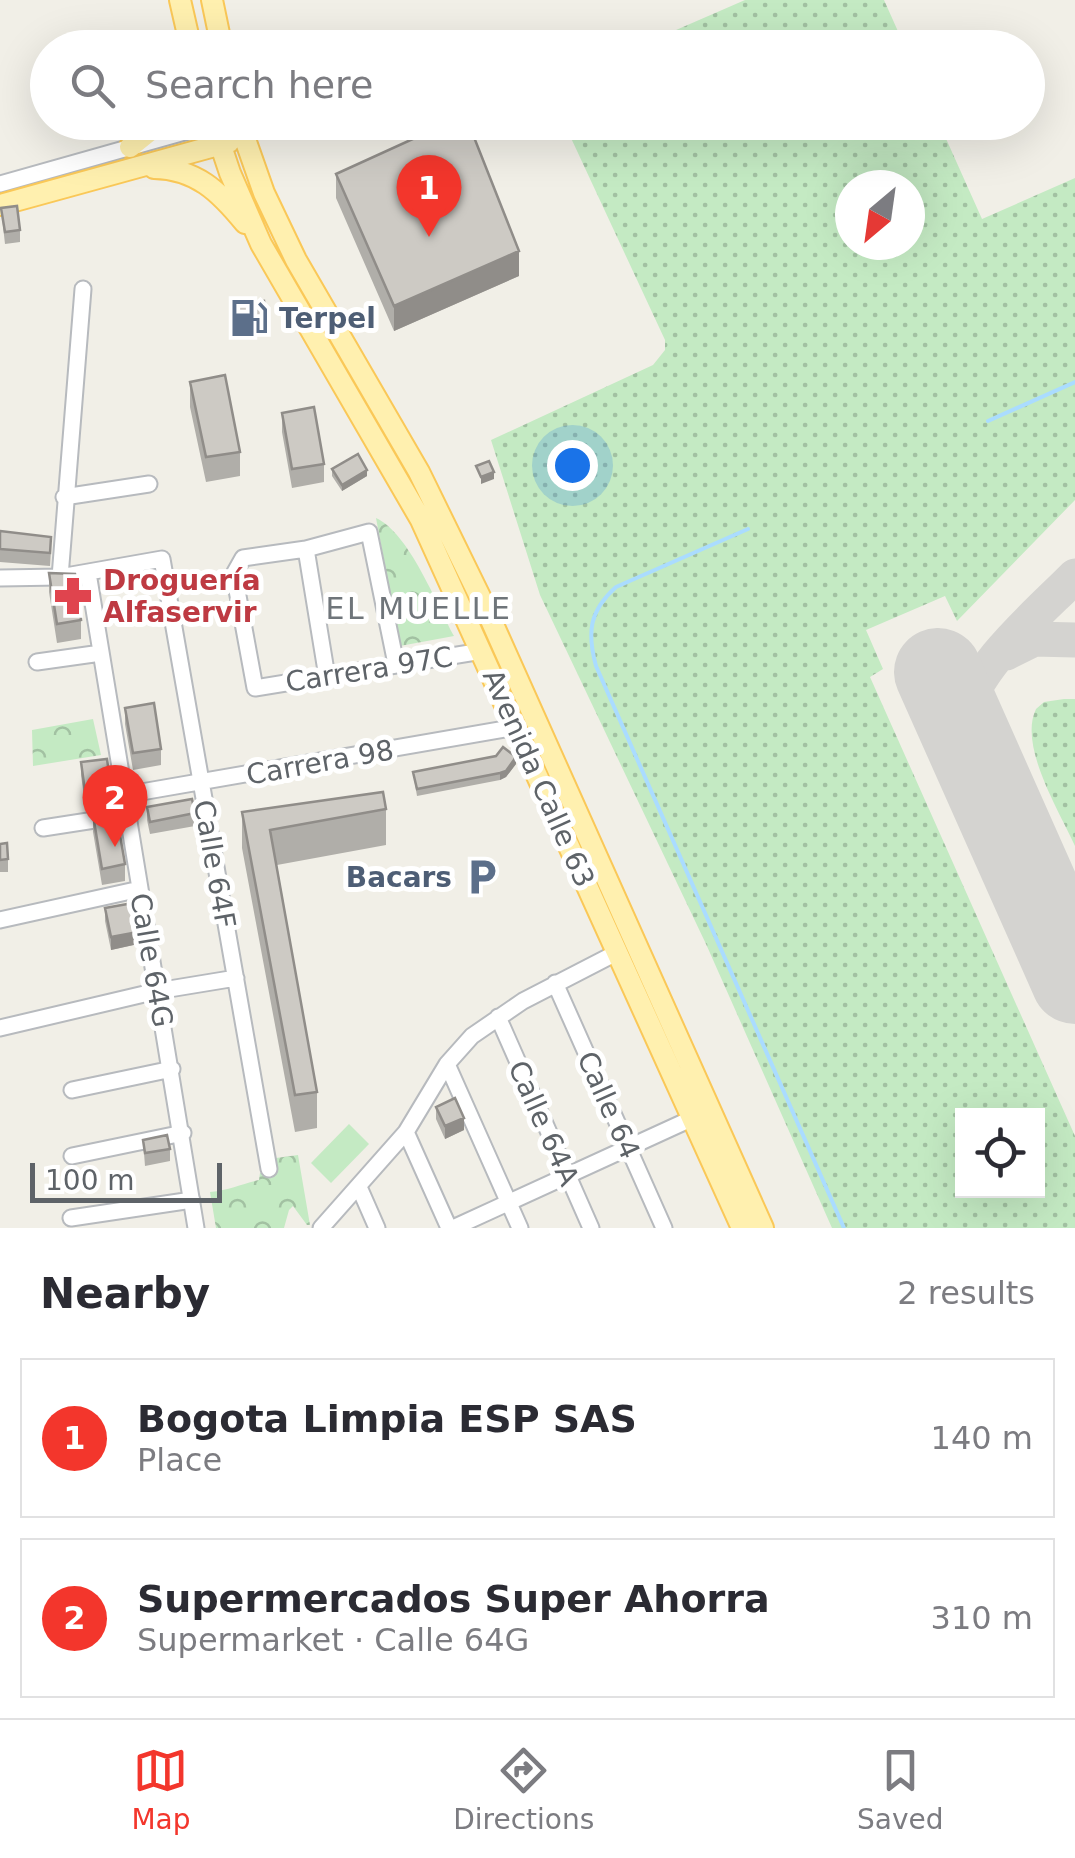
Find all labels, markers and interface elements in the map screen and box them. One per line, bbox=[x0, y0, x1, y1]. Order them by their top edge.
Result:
search box bbox=[30, 30, 1045, 140]
icon: search bbox=[65, 58, 120, 113]
text: Search here bbox=[145, 63, 373, 107]
pin: 1 bbox=[396, 154, 462, 237]
north arrow bbox=[835, 170, 925, 260]
fuel station icon: Terpel bbox=[228, 297, 270, 339]
place label: Terpel bbox=[279, 302, 376, 335]
your location bbox=[547, 440, 598, 491]
place label: Droguería Alfaservir bbox=[103, 564, 261, 629]
pharmacy icon: Droguería Alfaservir bbox=[52, 575, 94, 617]
district label: EL MUELLE bbox=[326, 591, 512, 626]
street label: Carrera 97C bbox=[283, 640, 455, 699]
street label: Avenida Calle 63 bbox=[476, 664, 601, 892]
street label: Carrera 98 bbox=[244, 733, 396, 792]
pin: 2 bbox=[82, 764, 148, 847]
street label: Calle 64F bbox=[187, 797, 242, 931]
parking icon: Bacars bbox=[461, 856, 503, 898]
place label: Bacars bbox=[346, 861, 452, 894]
street label: Calle 64G bbox=[123, 890, 180, 1030]
street label: Calle 64 bbox=[570, 1046, 647, 1164]
street label: Calle 64A bbox=[501, 1056, 586, 1191]
map controls bbox=[955, 1108, 1045, 1198]
button: locate bbox=[955, 1108, 1045, 1198]
scale bar bbox=[30, 1158, 222, 1202]
text: 100 m bbox=[45, 1164, 135, 1197]
text: Nearby bbox=[40, 1269, 210, 1318]
text: 2 results bbox=[897, 1274, 1035, 1312]
text: Bogota Limpia ESP SAS bbox=[137, 1397, 637, 1441]
text: 1 bbox=[63, 1419, 86, 1457]
text: 140 m bbox=[931, 1419, 1033, 1457]
text: Place bbox=[137, 1441, 222, 1479]
text: Supermercados Super Ahorra bbox=[137, 1577, 770, 1621]
text: 2 bbox=[63, 1599, 86, 1637]
text: 310 m bbox=[931, 1599, 1033, 1637]
text: Supermarket · Calle 64G bbox=[137, 1621, 529, 1659]
tab: Map bbox=[131, 1743, 190, 1836]
tab: Directions bbox=[453, 1743, 594, 1836]
tab: Saved bbox=[857, 1743, 944, 1836]

